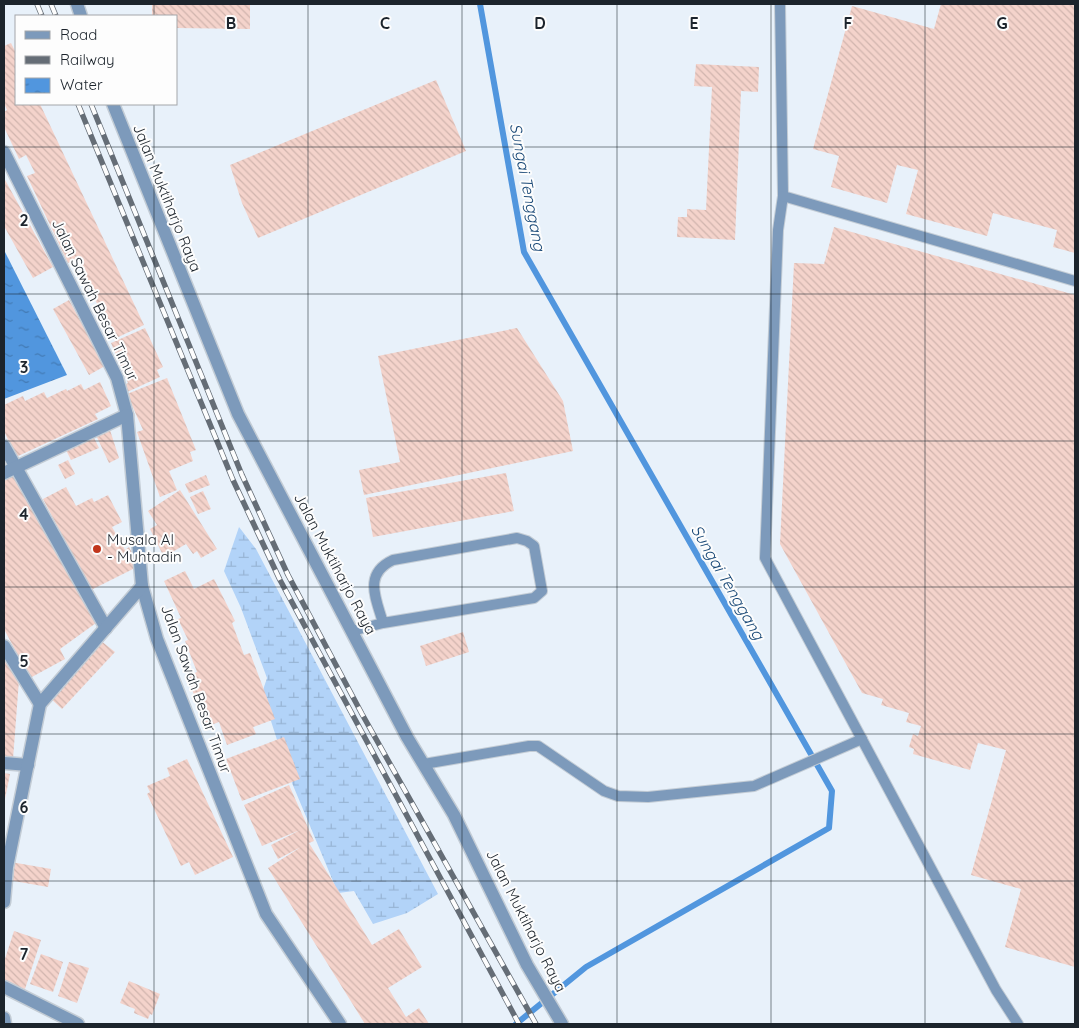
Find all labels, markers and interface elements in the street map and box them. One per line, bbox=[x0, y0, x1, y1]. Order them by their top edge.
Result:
text: B bbox=[226, 13, 236, 33]
text: C bbox=[380, 13, 390, 33]
text: D bbox=[534, 13, 546, 33]
text: E bbox=[689, 13, 699, 33]
text: F bbox=[844, 13, 853, 33]
text: G bbox=[996, 13, 1008, 33]
legend bbox=[15, 15, 178, 105]
text: Road bbox=[60, 25, 97, 44]
text: Railway bbox=[60, 50, 115, 69]
text: Water bbox=[60, 75, 103, 94]
street label: Jalan Muktiharjo Raya bbox=[129, 121, 206, 274]
water label: Sungai Tenggang bbox=[506, 121, 550, 254]
text: 2 bbox=[19, 210, 29, 230]
street label: Jalan Sawah Besar Timur bbox=[48, 216, 143, 384]
text: 3 bbox=[20, 357, 28, 377]
street label: Jalan Muktiharjo Raya bbox=[290, 490, 381, 638]
text: 4 bbox=[19, 504, 29, 524]
water label: Sungai Tenggang bbox=[687, 521, 770, 644]
place label: Musala Al - Muhtadin bbox=[107, 530, 182, 566]
marker: Musala Al - Muhtadin bbox=[91, 543, 103, 555]
street label: Jalan Sawah Besar Timur bbox=[157, 602, 236, 776]
text: 5 bbox=[19, 651, 29, 671]
text: 6 bbox=[20, 797, 29, 817]
street label: Jalan Muktiharjo Raya bbox=[482, 846, 571, 995]
text: 7 bbox=[20, 944, 29, 964]

